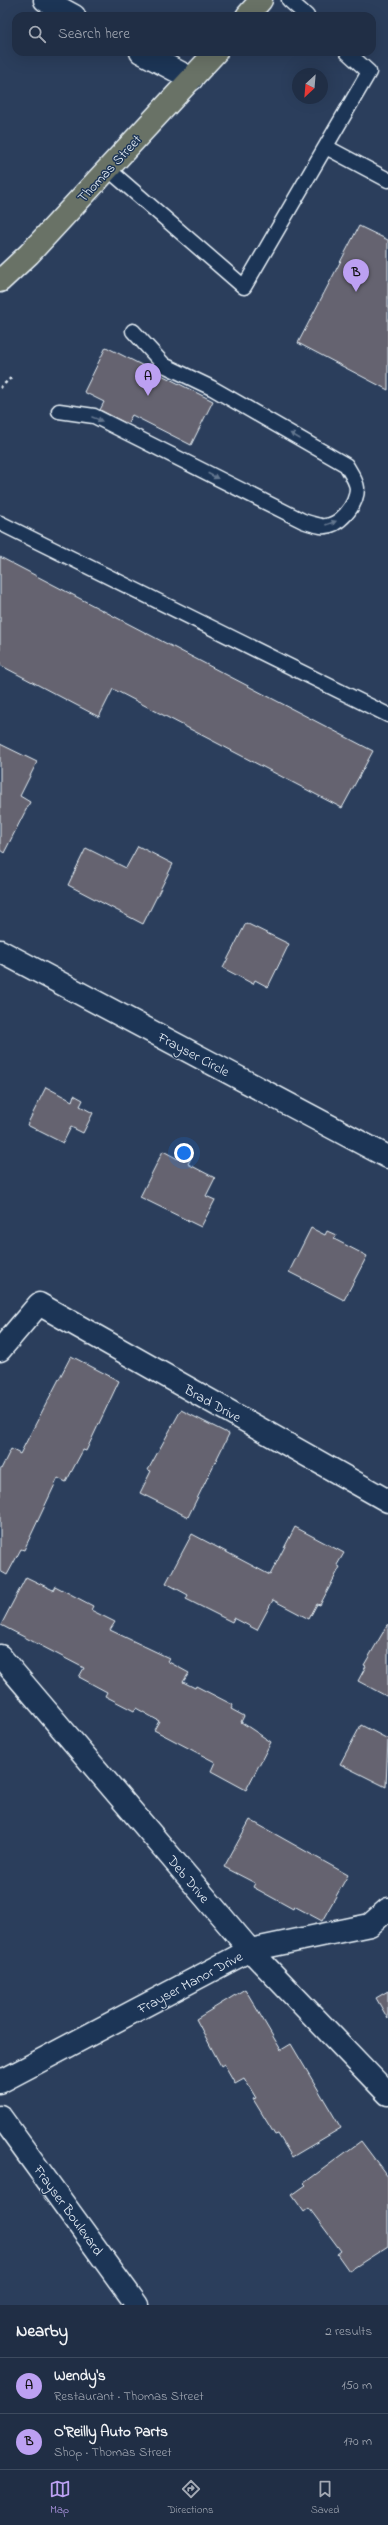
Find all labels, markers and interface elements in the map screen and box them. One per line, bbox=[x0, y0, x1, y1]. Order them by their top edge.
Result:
search box bbox=[12, 12, 376, 56]
icon: search bbox=[26, 23, 48, 45]
text: Search here bbox=[58, 23, 130, 45]
north arrow bbox=[292, 68, 328, 104]
street label: Thomas Street bbox=[73, 130, 147, 208]
pin: B bbox=[343, 259, 369, 292]
pin: A bbox=[135, 363, 161, 396]
one-way arrow bbox=[91, 416, 103, 422]
one-way arrow bbox=[289, 433, 301, 440]
one-way arrow bbox=[207, 473, 219, 479]
one-way arrow bbox=[326, 520, 338, 526]
street label: Frayser Circle bbox=[152, 1027, 233, 1084]
your location bbox=[174, 1143, 194, 1163]
street label: Brad Drive bbox=[179, 1380, 245, 1429]
street label: Deb Drive bbox=[161, 1851, 215, 1909]
street label: Frayser Manor Drive bbox=[134, 1946, 248, 2021]
street label: Frayser Boulevard bbox=[26, 2160, 108, 2261]
text: Nearby bbox=[16, 2319, 68, 2344]
text: 2 results bbox=[325, 2322, 372, 2341]
text: Wendy's bbox=[54, 2365, 106, 2387]
text: A bbox=[25, 2376, 33, 2395]
text: 150 m bbox=[341, 2376, 372, 2395]
text: Restaurant · Thomas Street bbox=[54, 2387, 204, 2406]
text: O'Reilly Auto Parts bbox=[54, 2421, 168, 2443]
text: B bbox=[25, 2432, 33, 2451]
text: 170 m bbox=[344, 2432, 372, 2451]
text: Shop · Thomas Street bbox=[54, 2443, 172, 2462]
tab: Map bbox=[49, 2478, 71, 2518]
tab: Directions bbox=[168, 2478, 213, 2518]
tab: Saved bbox=[311, 2478, 339, 2518]

